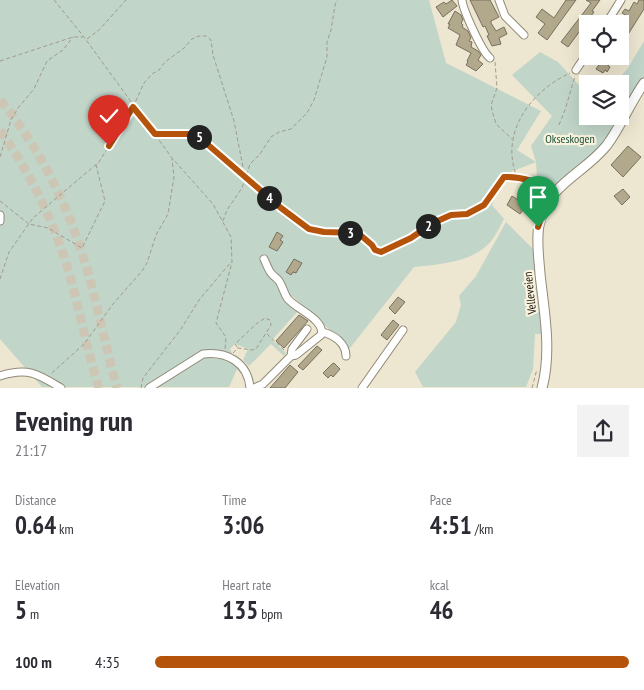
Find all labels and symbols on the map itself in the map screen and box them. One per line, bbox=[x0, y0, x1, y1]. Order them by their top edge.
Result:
pin bbox=[88, 95, 130, 146]
pin: 5 bbox=[186, 124, 212, 150]
park label: Okseskogen bbox=[545, 131, 595, 146]
pin bbox=[517, 176, 559, 227]
pin: 4 bbox=[256, 186, 282, 210]
pin: 2 bbox=[416, 214, 440, 238]
pin: 3 bbox=[338, 220, 362, 246]
street label: Velleveien bbox=[520, 271, 539, 316]

